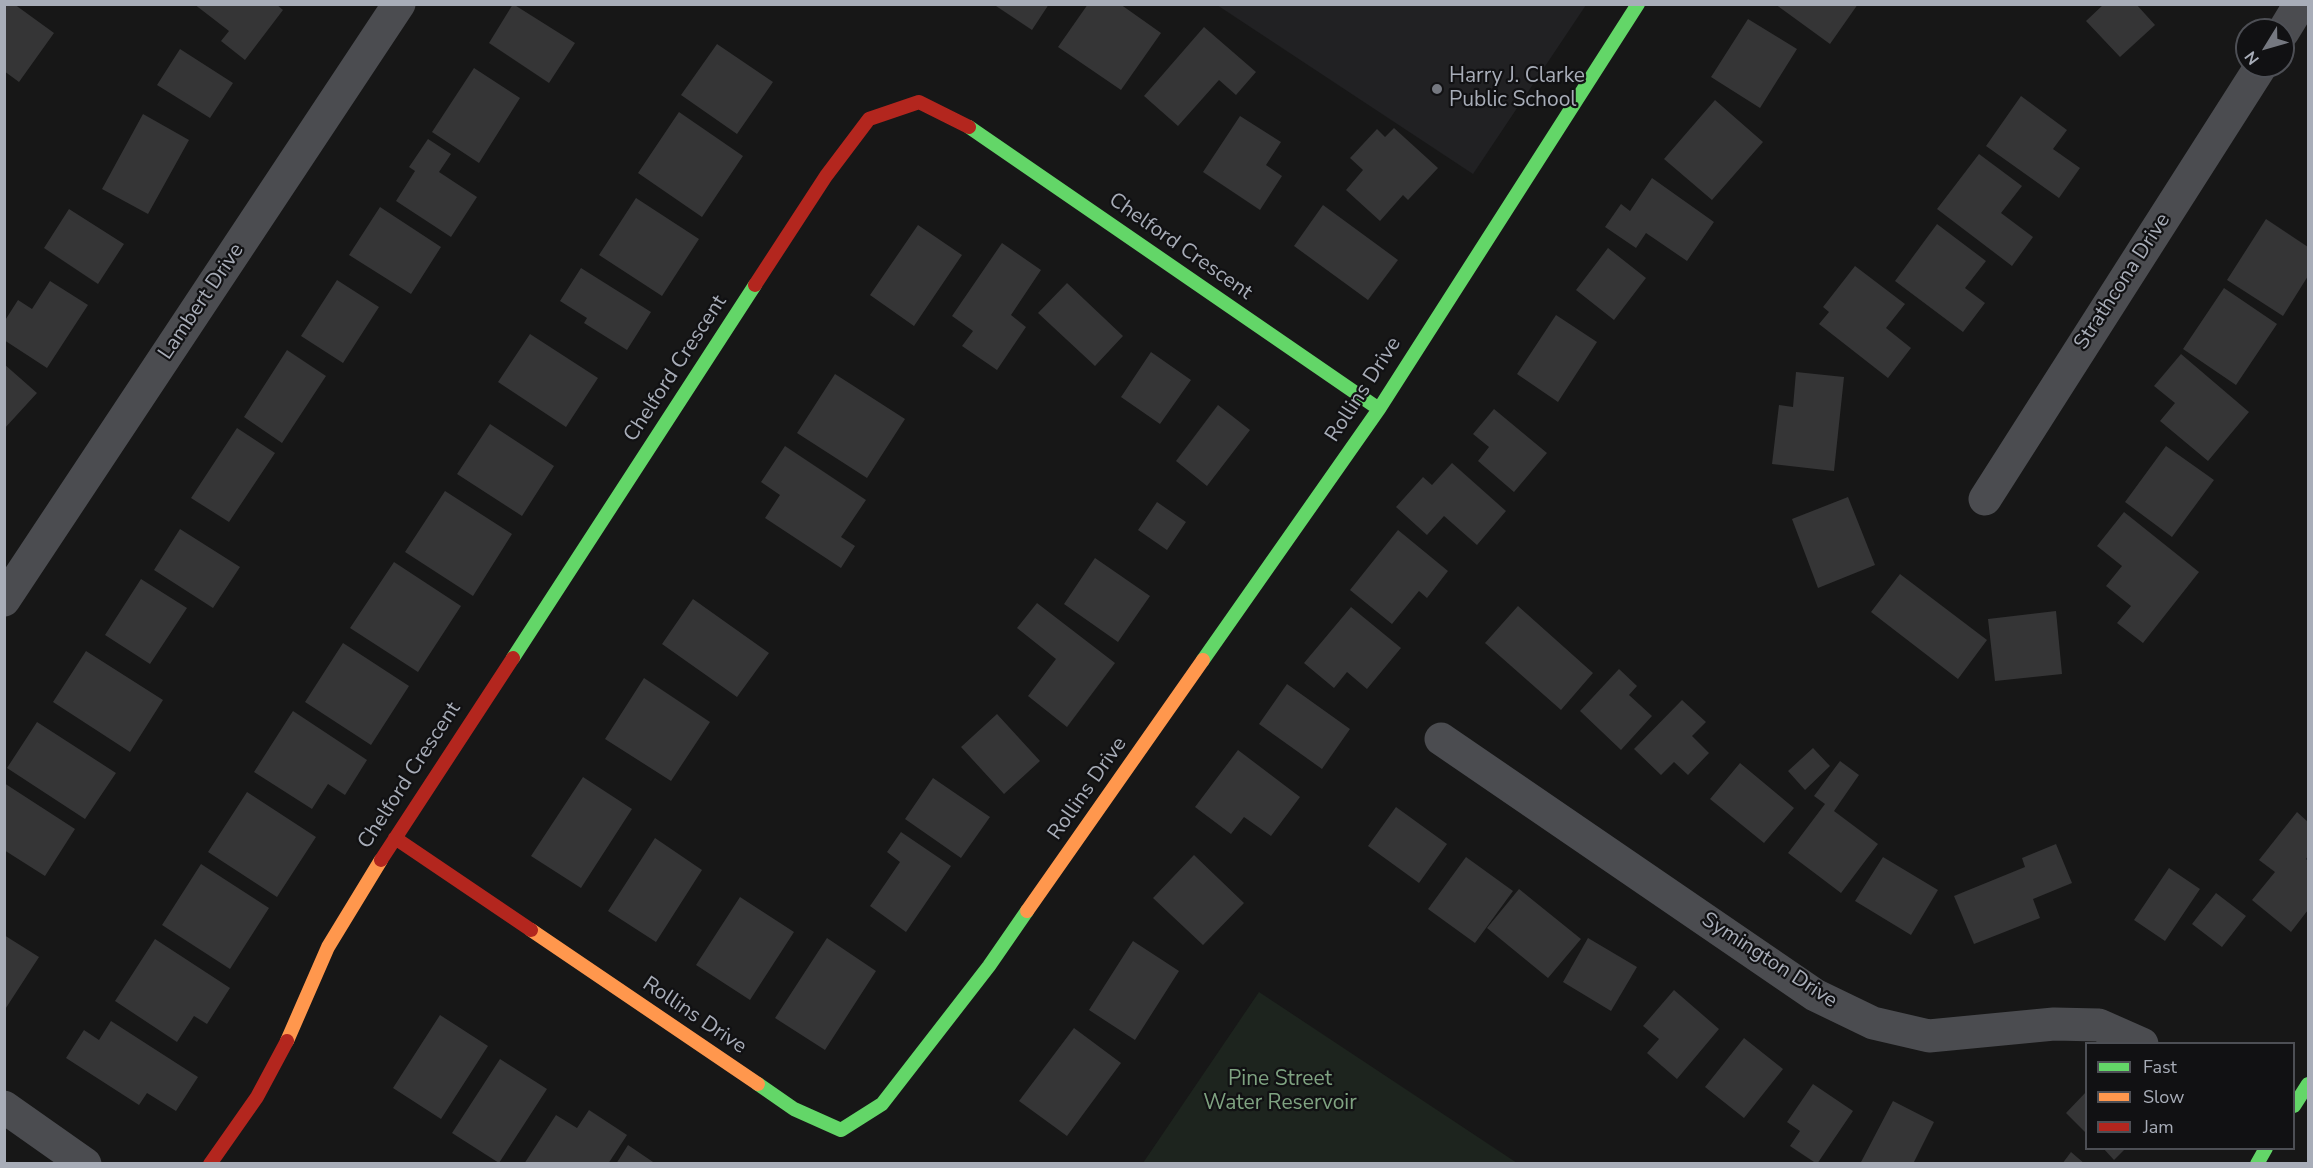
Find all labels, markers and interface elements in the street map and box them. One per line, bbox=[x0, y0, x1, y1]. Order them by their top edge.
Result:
north arrow bbox=[2235, 18, 2295, 78]
text: N bbox=[2240, 46, 2265, 69]
place label: Harry J. Clarke Public School bbox=[1449, 64, 1585, 114]
marker: Harry J. Clarke Public School bbox=[1430, 82, 1444, 96]
street label: Chelford Crescent bbox=[1103, 188, 1257, 306]
street label: Strathcona Drive bbox=[2070, 209, 2176, 355]
street label: Lambert Drive bbox=[154, 239, 250, 365]
street label: Chelford Crescent bbox=[619, 291, 733, 447]
street label: Rollins Drive bbox=[1321, 333, 1407, 447]
street label: Chelford Crescent bbox=[353, 698, 467, 854]
street label: Rollins Drive bbox=[1043, 733, 1133, 845]
street label: Symington Drive bbox=[1696, 908, 1842, 1014]
street label: Rollins Drive bbox=[637, 972, 751, 1060]
legend bbox=[2085, 1042, 2295, 1150]
text: Fast bbox=[2143, 1055, 2177, 1079]
park label: Pine Street Water Reservoir bbox=[1203, 1067, 1357, 1117]
text: Slow bbox=[2143, 1085, 2184, 1109]
text: Jam bbox=[2143, 1115, 2174, 1139]

